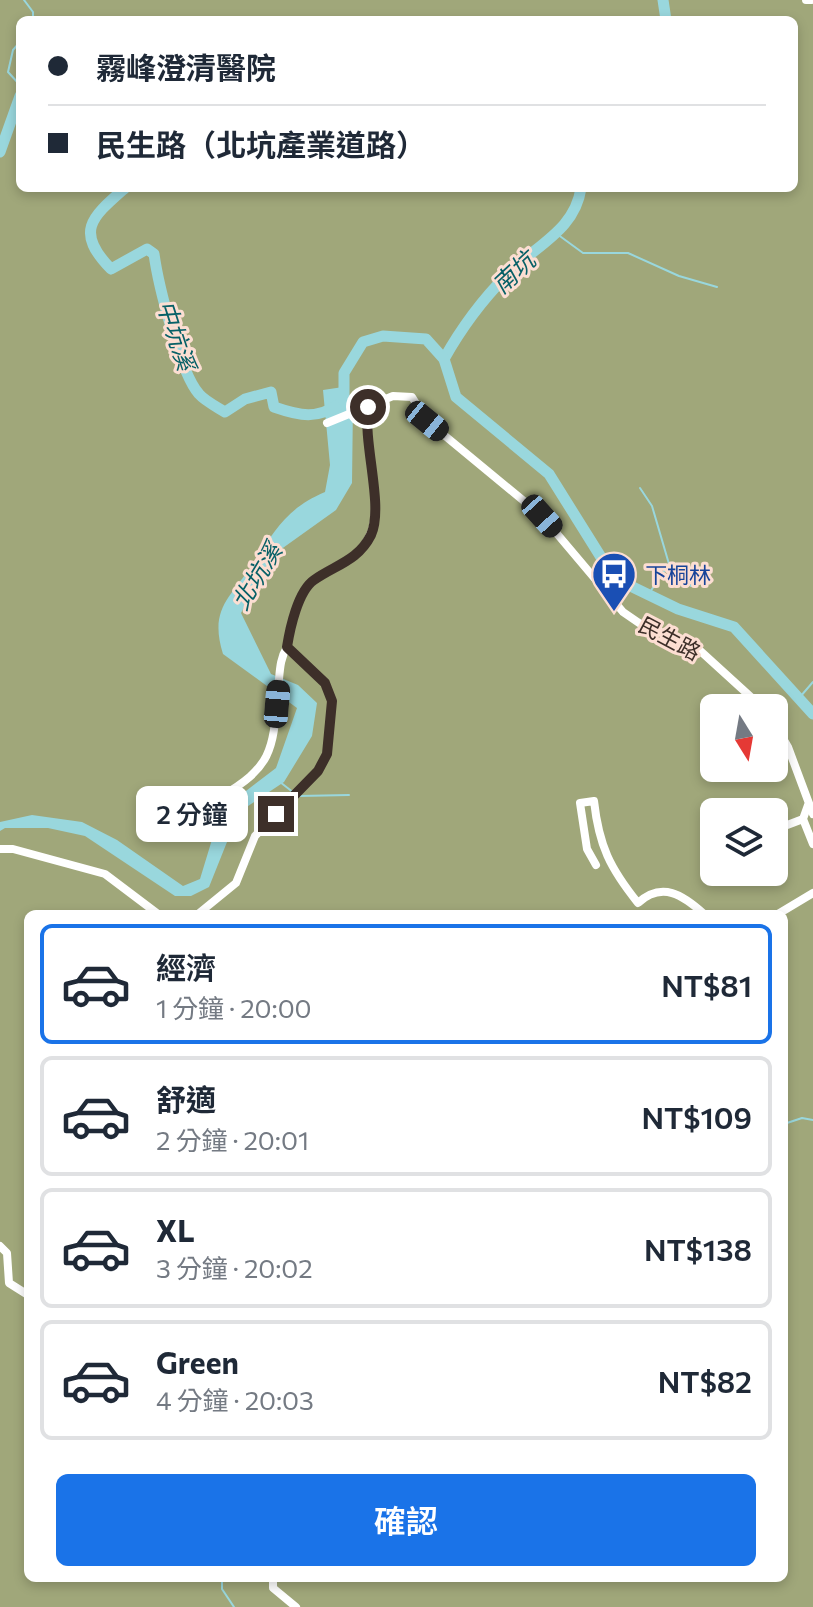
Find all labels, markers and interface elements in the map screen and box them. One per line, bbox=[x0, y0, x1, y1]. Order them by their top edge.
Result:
text: 霧峰澄清醫院 bbox=[96, 48, 276, 85]
text: 民生路（北坑產業道路） bbox=[96, 125, 426, 162]
water label: 南坑 bbox=[486, 243, 543, 299]
water label: 中坑溪 bbox=[152, 296, 203, 377]
route start bbox=[350, 389, 386, 425]
car bbox=[401, 397, 453, 445]
car bbox=[517, 490, 567, 542]
water label: 北坑溪 bbox=[225, 535, 289, 614]
bus stop icon: 下桐林 bbox=[590, 550, 638, 613]
place label: 下桐林 bbox=[645, 561, 711, 588]
street label: 民生路 bbox=[635, 611, 705, 665]
car bbox=[263, 679, 291, 729]
north arrow bbox=[700, 694, 788, 782]
map controls bbox=[700, 694, 788, 886]
callout: 2 分鐘 bbox=[136, 786, 248, 842]
route end bbox=[258, 796, 294, 832]
text: 2 分鐘 bbox=[156, 798, 228, 829]
button: layers bbox=[700, 798, 788, 886]
icon: car bbox=[60, 948, 132, 1020]
text: 經濟 bbox=[156, 948, 216, 985]
text: NT$81 bbox=[661, 966, 752, 1003]
text: 1 分鐘 · 20:00 bbox=[156, 992, 312, 1023]
icon: car bbox=[60, 1080, 132, 1152]
text: 舒適 bbox=[156, 1080, 216, 1117]
text: NT$109 bbox=[641, 1098, 752, 1135]
text: 2 分鐘 · 20:01 bbox=[156, 1124, 309, 1155]
text: XL bbox=[156, 1211, 195, 1248]
icon: car bbox=[60, 1212, 132, 1284]
text: NT$138 bbox=[644, 1230, 752, 1267]
text: 3 分鐘 · 20:02 bbox=[156, 1252, 313, 1283]
text: Green bbox=[156, 1343, 239, 1380]
icon: car bbox=[60, 1344, 132, 1416]
text: NT$82 bbox=[658, 1362, 752, 1399]
text: 4 分鐘 · 20:03 bbox=[156, 1384, 314, 1415]
button: 確認 bbox=[56, 1474, 756, 1566]

